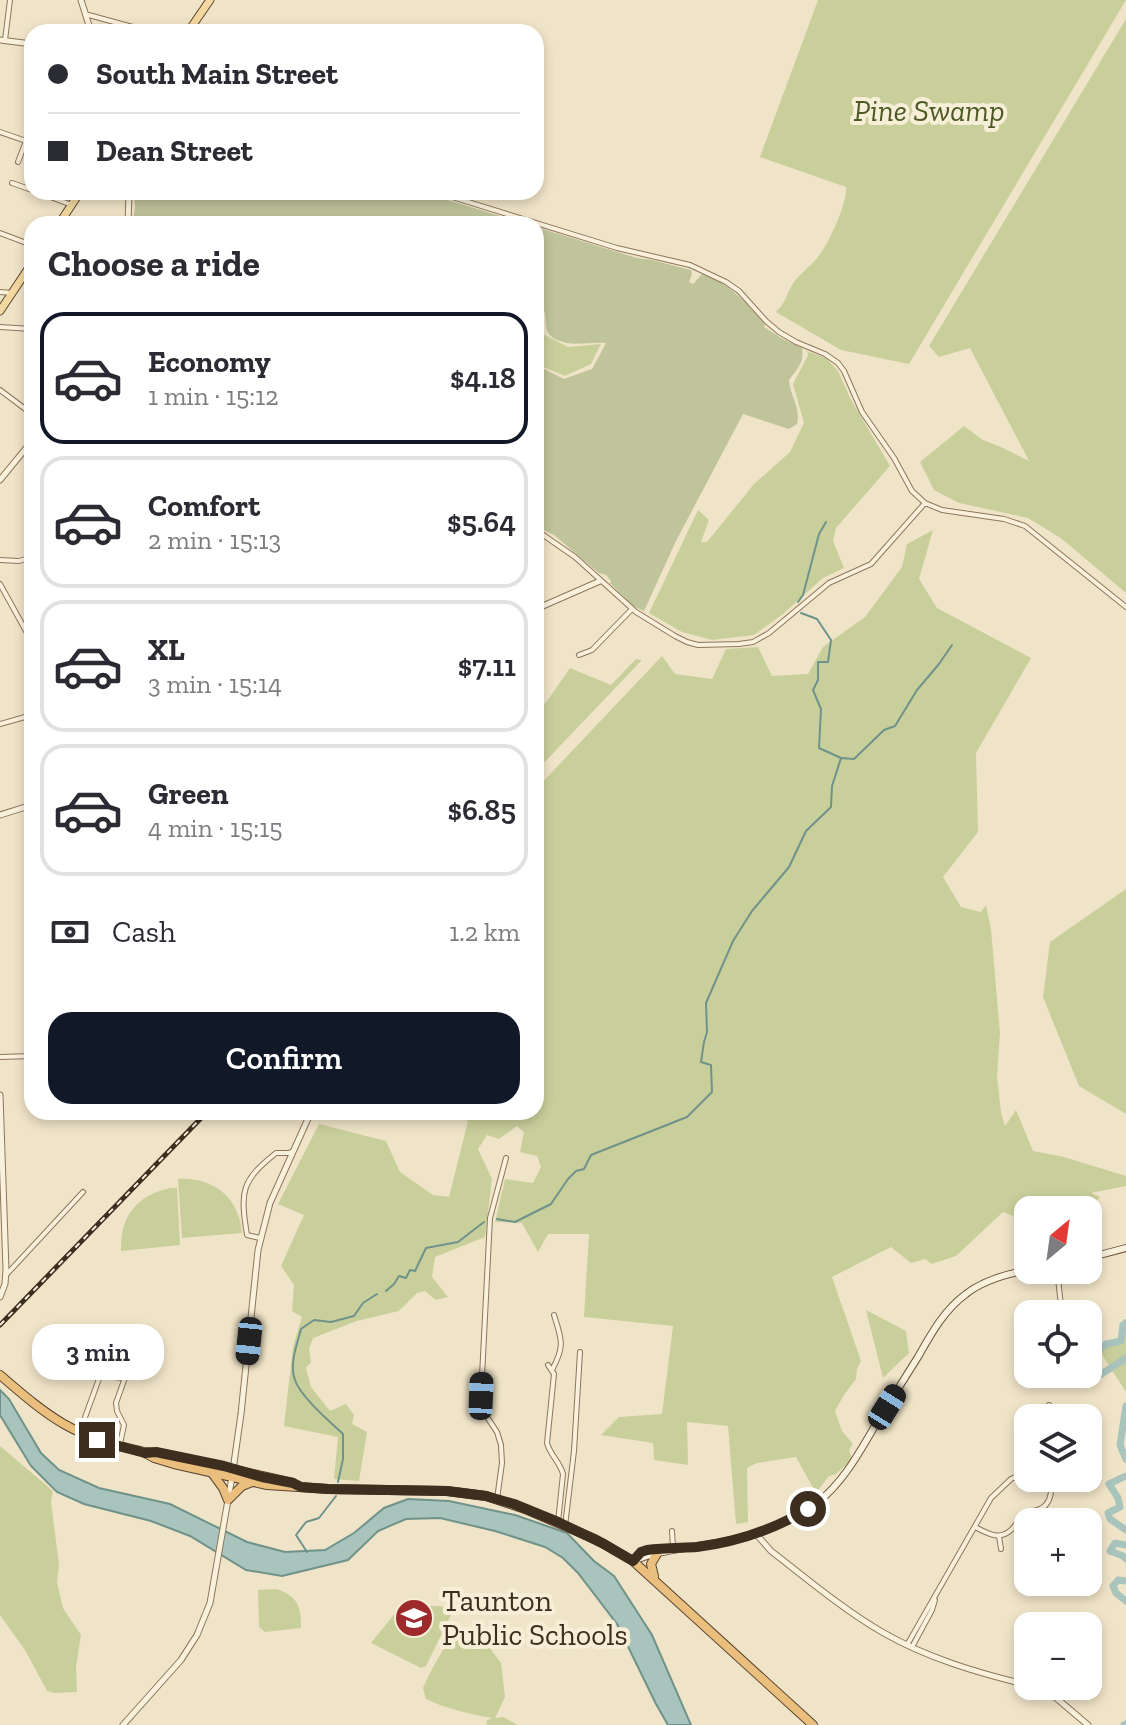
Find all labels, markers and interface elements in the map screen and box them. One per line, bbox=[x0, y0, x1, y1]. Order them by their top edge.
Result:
text: South Main Street bbox=[96, 56, 338, 92]
park label: Pine Swamp bbox=[853, 93, 1005, 129]
text: Dean Street bbox=[96, 133, 253, 169]
text: Choose a ride bbox=[48, 242, 260, 285]
icon: car bbox=[52, 342, 124, 414]
text: Economy bbox=[148, 344, 271, 380]
text: $4.18 bbox=[450, 360, 516, 396]
text: 1 min · 15:12 bbox=[148, 380, 279, 412]
icon: car bbox=[52, 486, 124, 558]
text: Comfort bbox=[148, 488, 260, 524]
text: $5.64 bbox=[447, 504, 516, 540]
text: 2 min · 15:13 bbox=[148, 524, 281, 556]
icon: car bbox=[52, 630, 124, 702]
text: XL bbox=[148, 632, 185, 668]
text: $7.11 bbox=[458, 648, 516, 684]
text: 3 min · 15:14 bbox=[148, 668, 282, 700]
icon: car bbox=[52, 774, 124, 846]
text: Green bbox=[148, 776, 228, 812]
text: $6.85 bbox=[447, 792, 516, 828]
text: 4 min · 15:15 bbox=[148, 812, 283, 844]
icon: cash bbox=[48, 910, 92, 954]
text: Cash bbox=[112, 914, 176, 950]
text: 1.2 km bbox=[449, 916, 520, 948]
button: Confirm bbox=[48, 1012, 520, 1104]
north arrow bbox=[1014, 1196, 1102, 1284]
map controls bbox=[1014, 1196, 1102, 1700]
button: locate bbox=[1014, 1300, 1102, 1388]
car bbox=[235, 1316, 263, 1366]
callout: 3 min bbox=[31, 1324, 163, 1380]
text: 3 min bbox=[66, 1336, 130, 1368]
car bbox=[468, 1372, 494, 1420]
car bbox=[864, 1380, 910, 1434]
button: layers bbox=[1014, 1404, 1102, 1492]
route end bbox=[79, 1422, 115, 1458]
route start bbox=[790, 1491, 826, 1527]
button: + bbox=[1014, 1508, 1102, 1596]
place label: Taunton Public Schools bbox=[442, 1583, 628, 1653]
school or university icon: Taunton Public Schools bbox=[393, 1597, 435, 1639]
button: − bbox=[1014, 1612, 1102, 1700]

